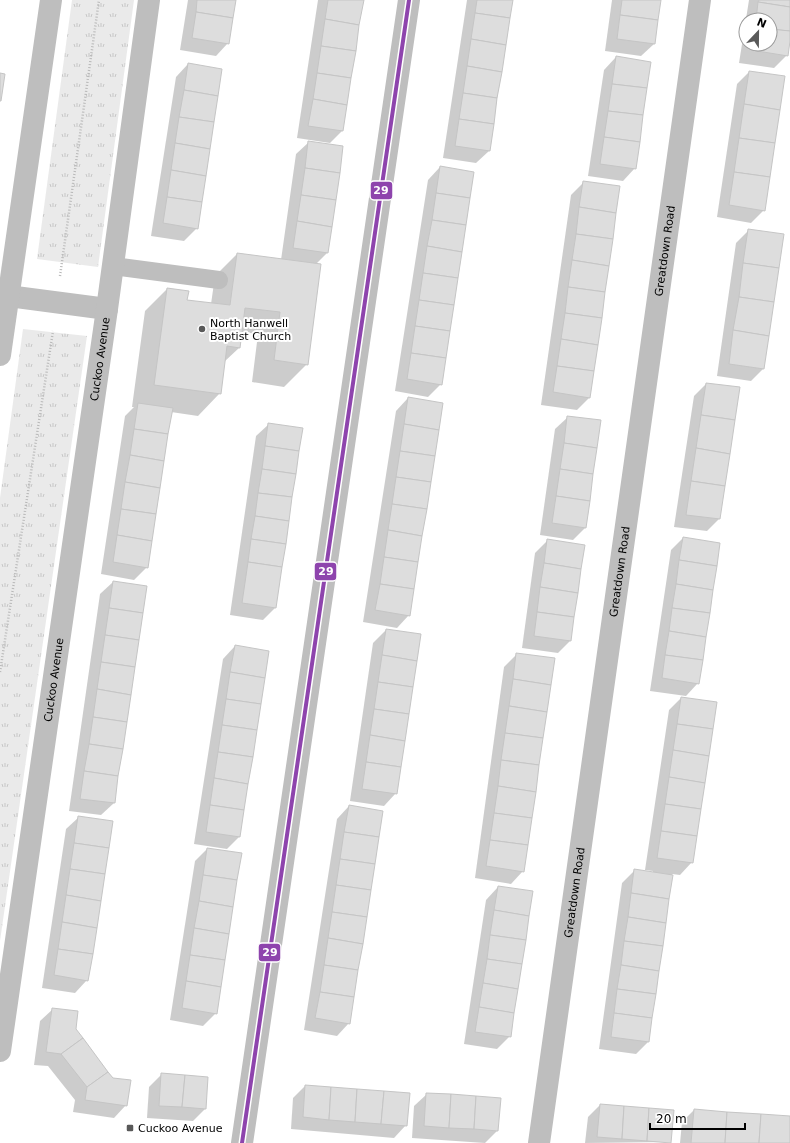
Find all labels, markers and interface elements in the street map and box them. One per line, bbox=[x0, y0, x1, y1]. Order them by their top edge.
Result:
north arrow bbox=[738, 12, 778, 52]
text: N bbox=[755, 15, 768, 31]
line badge: 29 bbox=[370, 181, 393, 200]
text: 29 bbox=[373, 184, 389, 197]
street label: Greatdown Road bbox=[652, 205, 678, 297]
street label: Cuckoo Avenue bbox=[88, 316, 113, 402]
place label: North Hanwell Baptist Church bbox=[210, 317, 291, 343]
marker: North Hanwell Baptist Church bbox=[197, 324, 207, 334]
street label: Greatdown Road bbox=[607, 526, 633, 618]
line badge: 29 bbox=[314, 562, 337, 581]
text: 29 bbox=[318, 565, 334, 578]
street label: Cuckoo Avenue bbox=[42, 637, 67, 723]
street label: Greatdown Road bbox=[562, 846, 588, 939]
line badge: 29 bbox=[258, 943, 281, 962]
text: 29 bbox=[262, 946, 278, 959]
scale bar bbox=[650, 1105, 745, 1131]
text: 20 m bbox=[656, 1112, 687, 1126]
place label: Cuckoo Avenue bbox=[138, 1122, 223, 1135]
marker: Cuckoo Avenue bbox=[125, 1123, 135, 1133]

